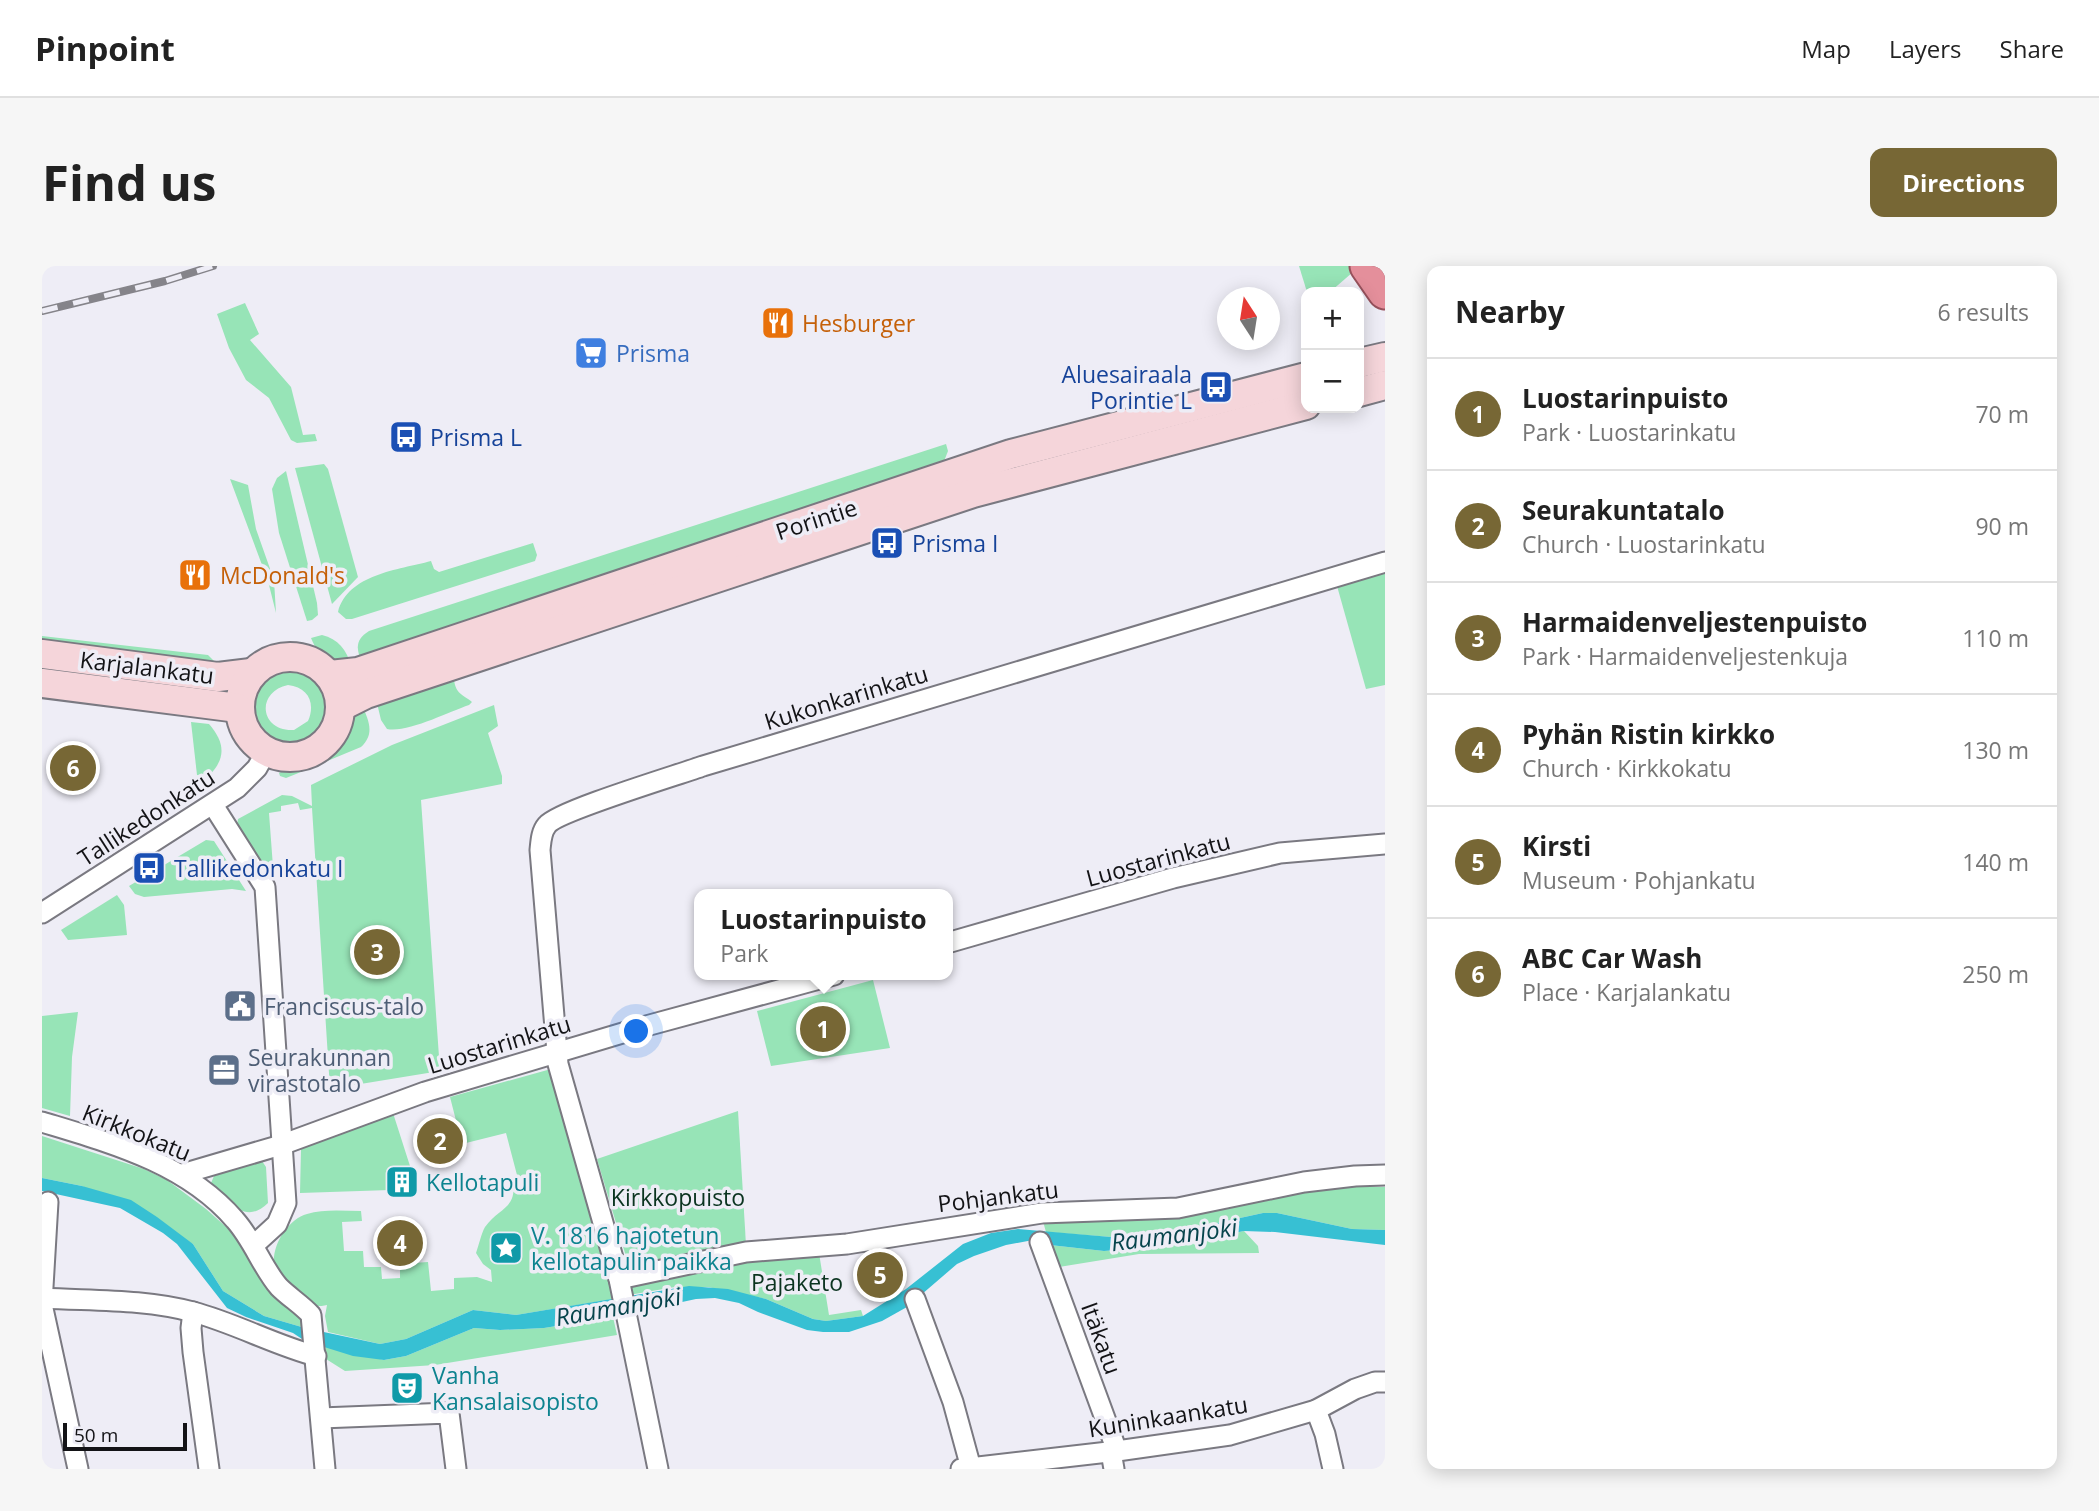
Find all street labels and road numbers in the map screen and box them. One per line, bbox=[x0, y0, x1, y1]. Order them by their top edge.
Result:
street label: Porintie bbox=[771, 491, 861, 547]
street label: Karjalankatu bbox=[78, 643, 216, 691]
street label: Kukonkarinkatu bbox=[760, 657, 932, 737]
street label: Tallikedonkatu bbox=[71, 761, 221, 873]
street label: Luostarinkatu bbox=[1082, 824, 1234, 894]
street label: Luostarinkatu bbox=[423, 1007, 575, 1081]
street label: Kirkkokatu bbox=[78, 1096, 196, 1168]
street label: Pohjankatu bbox=[936, 1173, 1060, 1219]
street label: Itäkatu bbox=[1074, 1297, 1130, 1379]
street label: Kuninkaankatu bbox=[1086, 1388, 1250, 1444]

